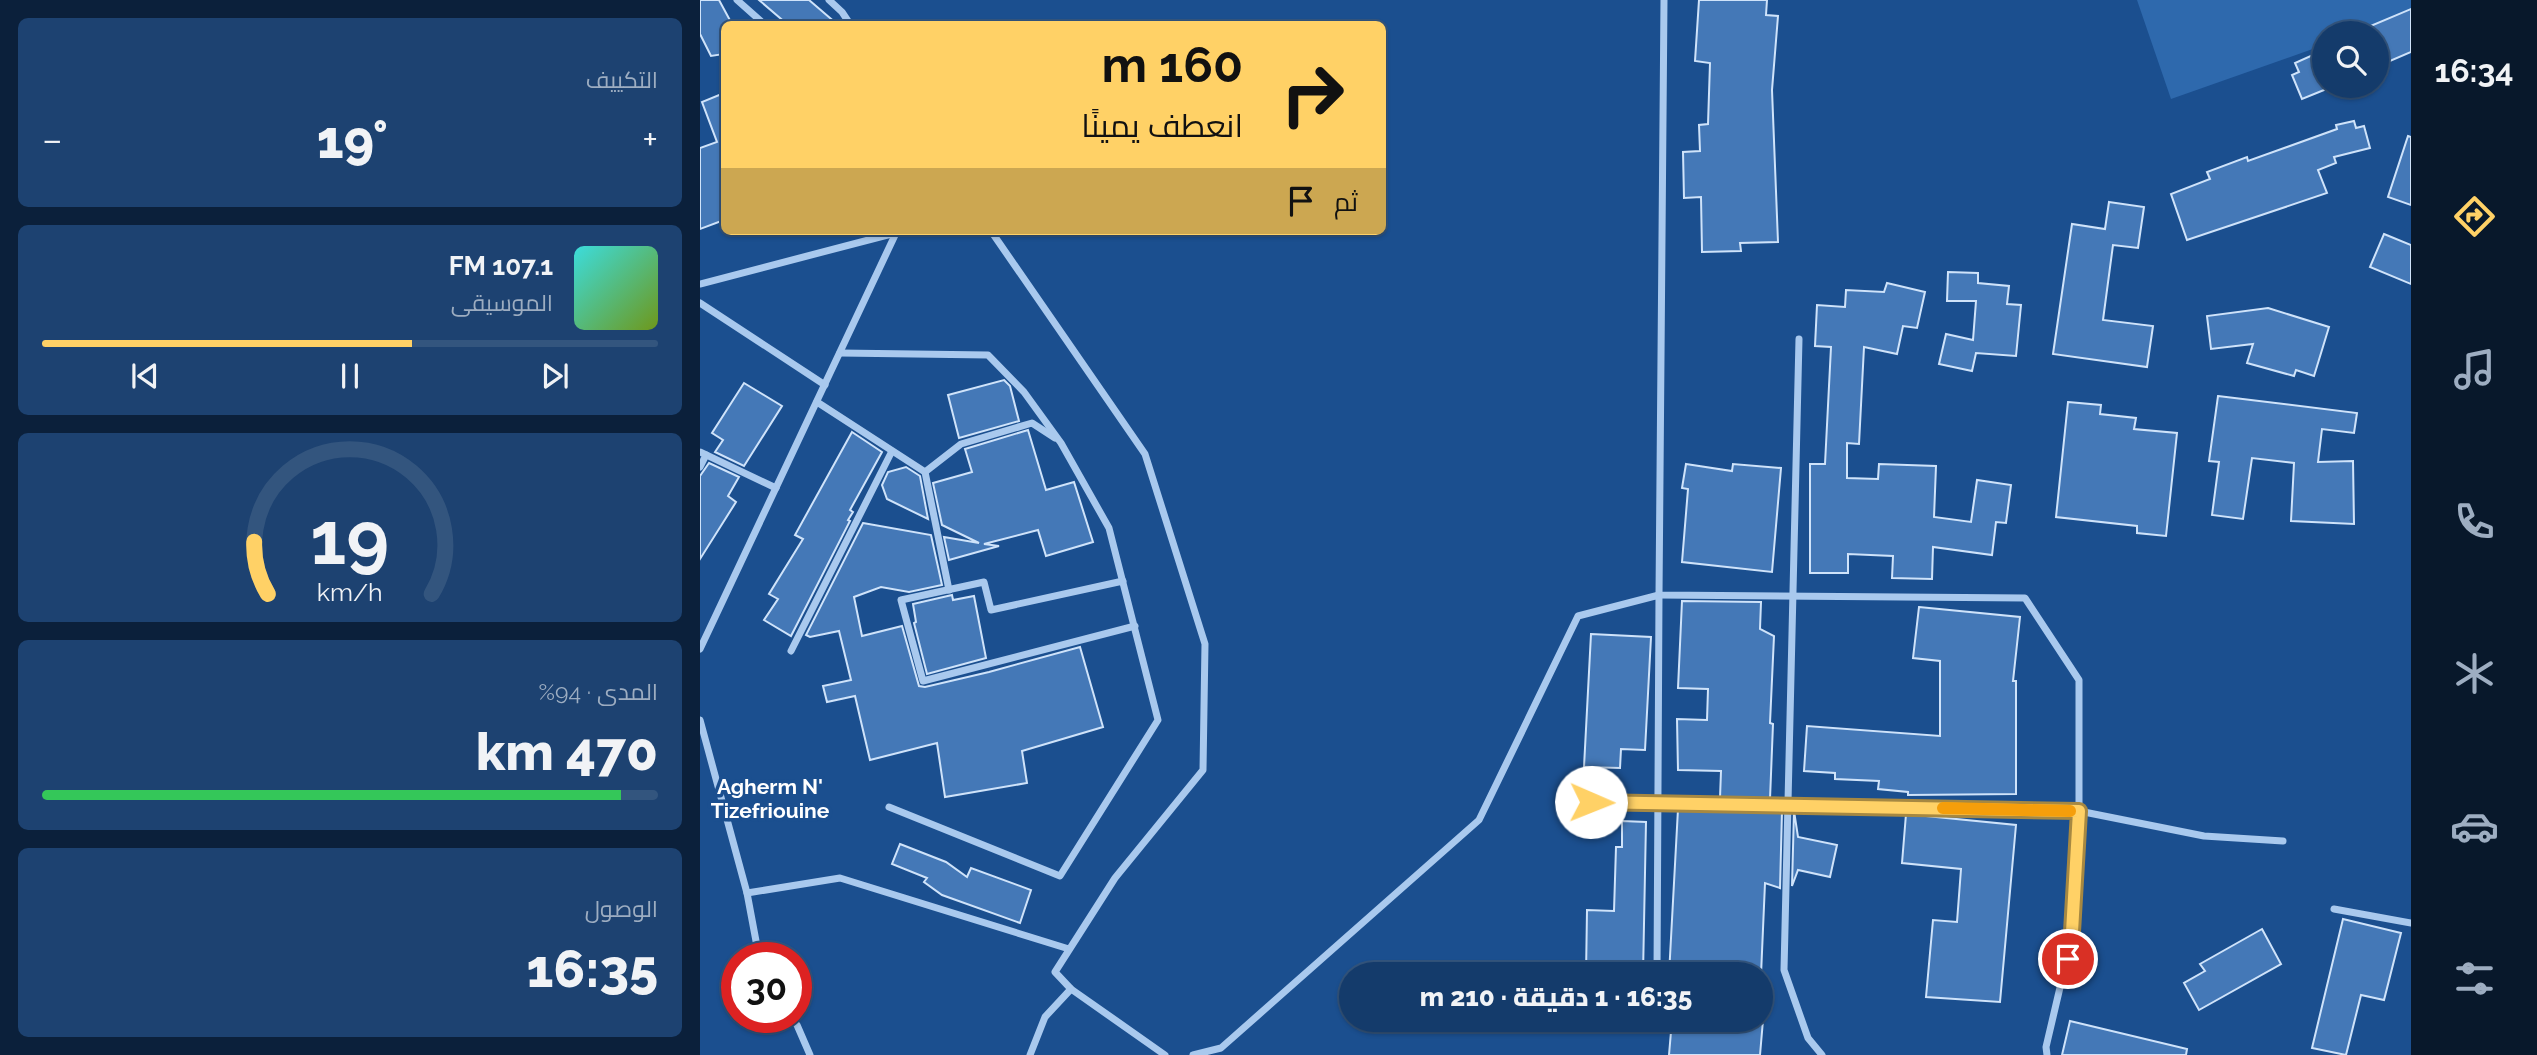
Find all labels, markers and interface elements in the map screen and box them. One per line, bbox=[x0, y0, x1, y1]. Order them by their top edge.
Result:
map controls bbox=[2312, 21, 2389, 98]
button: search bbox=[2312, 21, 2389, 98]
text: 160 m bbox=[1102, 36, 1243, 93]
icon: right bbox=[1267, 49, 1358, 140]
text: 16:34 bbox=[2434, 52, 2514, 89]
text: التكييف bbox=[586, 66, 658, 93]
text: انعطف يمينًا bbox=[1081, 107, 1243, 144]
text: 19° bbox=[317, 109, 388, 170]
text: − bbox=[42, 117, 62, 162]
text: + bbox=[642, 117, 658, 162]
icon: arrive bbox=[1282, 182, 1320, 220]
text: ثم bbox=[1334, 187, 1358, 217]
icon: directions bbox=[2450, 192, 2499, 241]
text: 107.1 FM bbox=[449, 251, 553, 281]
text: الموسيقى bbox=[451, 289, 553, 316]
icon: music bbox=[2450, 345, 2499, 394]
icon: previous bbox=[126, 357, 164, 395]
icon: pause bbox=[331, 357, 369, 395]
icon: next bbox=[536, 357, 574, 395]
text: 19 bbox=[311, 496, 389, 581]
icon: phone bbox=[2450, 497, 2499, 546]
text: km/h bbox=[317, 576, 383, 606]
icon: climate bbox=[2450, 649, 2499, 698]
text: المدى · 94% bbox=[538, 678, 658, 705]
text: 470 km bbox=[476, 721, 658, 782]
position arrow bbox=[1554, 765, 1628, 839]
district label: Agherm N' Tizefriouine bbox=[711, 774, 830, 823]
icon: car bbox=[2450, 802, 2499, 851]
text: الوصول bbox=[585, 895, 658, 922]
pin bbox=[2038, 929, 2098, 989]
text: 16:35 bbox=[527, 938, 658, 999]
icon: arrive bbox=[2049, 940, 2087, 978]
speed limit sign: 30 bbox=[721, 942, 812, 1033]
icon: filters bbox=[2450, 954, 2499, 1003]
text: 16:35 · 1 دقيقة · 210 m bbox=[1420, 982, 1692, 1012]

